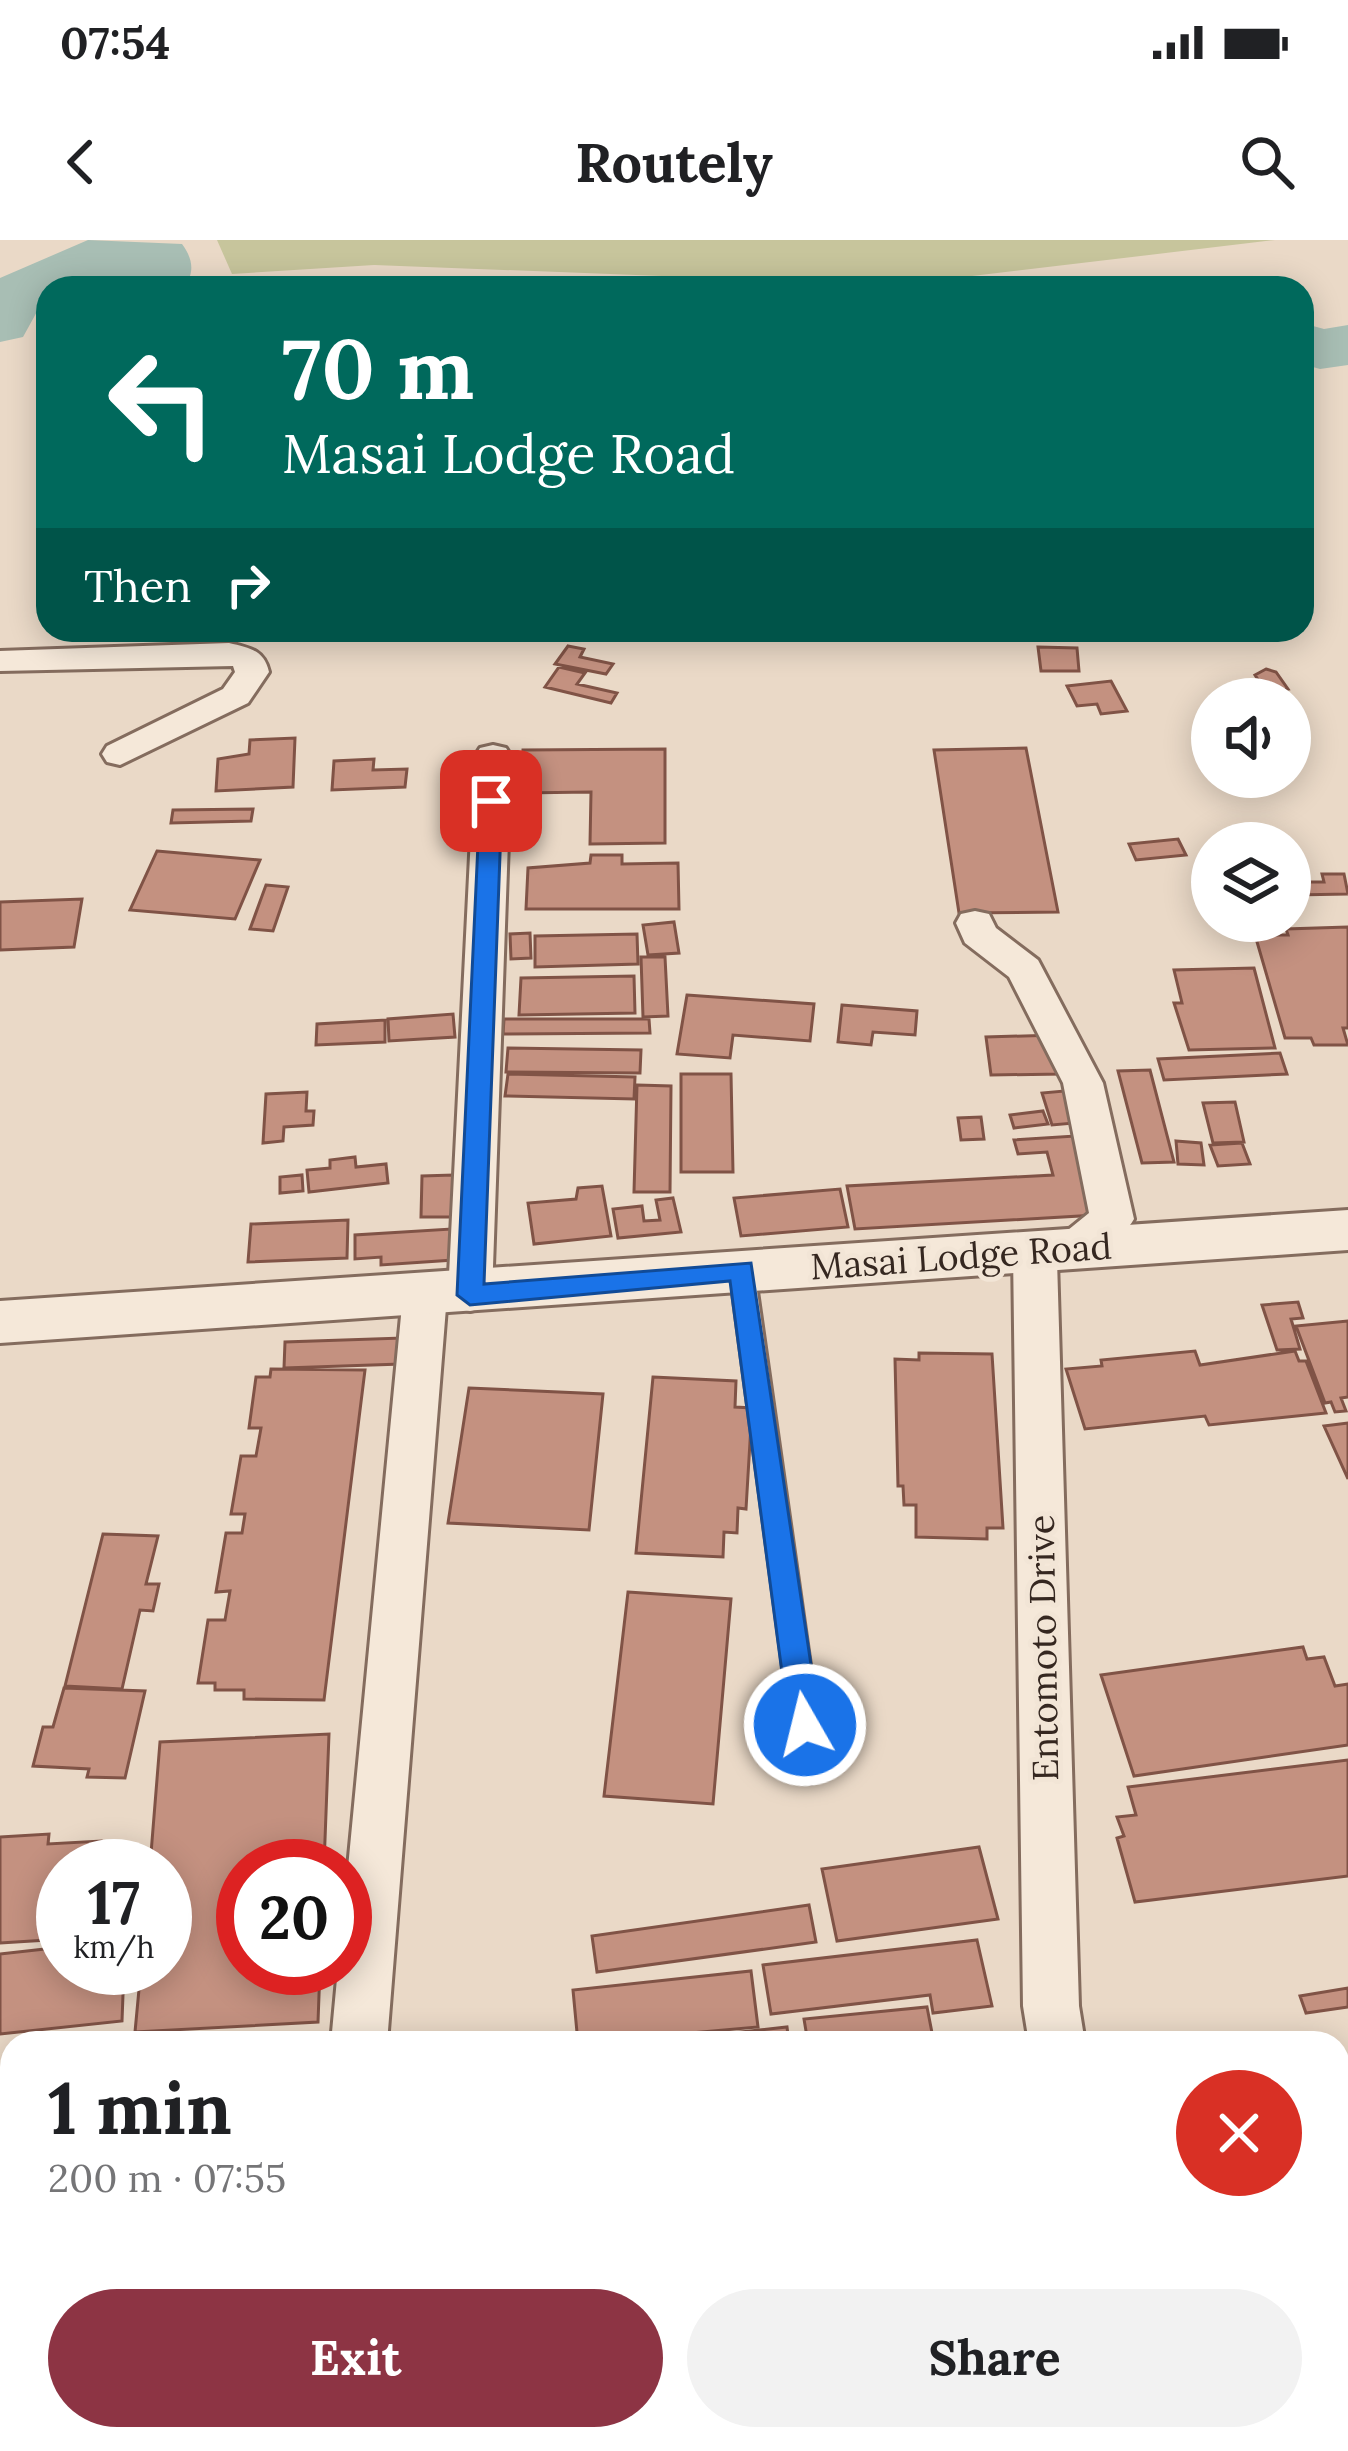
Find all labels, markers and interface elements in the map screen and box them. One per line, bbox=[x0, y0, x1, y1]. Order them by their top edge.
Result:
text: 07:54 bbox=[60, 14, 170, 71]
text: Routely bbox=[575, 128, 773, 197]
icon: back bbox=[48, 129, 114, 195]
icon: search bbox=[1234, 129, 1300, 195]
text: 70 m bbox=[282, 314, 474, 422]
icon: left bbox=[84, 324, 240, 480]
text: Masai Lodge Road bbox=[282, 419, 735, 488]
icon: right bbox=[215, 552, 281, 618]
text: Then bbox=[84, 557, 191, 614]
map controls bbox=[1191, 678, 1311, 942]
button: sound bbox=[1191, 678, 1311, 798]
pin bbox=[440, 750, 542, 852]
icon: arrive bbox=[458, 768, 524, 834]
button: layers bbox=[1191, 822, 1311, 942]
street label: Masai Lodge Road bbox=[809, 1223, 1113, 1289]
street label: Entomoto Drive bbox=[1018, 1514, 1068, 1782]
position arrow bbox=[742, 1662, 868, 1788]
speed limit sign: 20 bbox=[216, 1839, 372, 1995]
text: 17 bbox=[88, 1864, 140, 1940]
text: km/h bbox=[73, 1928, 155, 1966]
text: 1 min bbox=[48, 2062, 232, 2154]
button: close bbox=[1176, 2070, 1302, 2196]
text: 200 m · 07:55 bbox=[48, 2153, 286, 2203]
button: Exit bbox=[48, 2289, 663, 2427]
button: Share bbox=[687, 2289, 1302, 2427]

